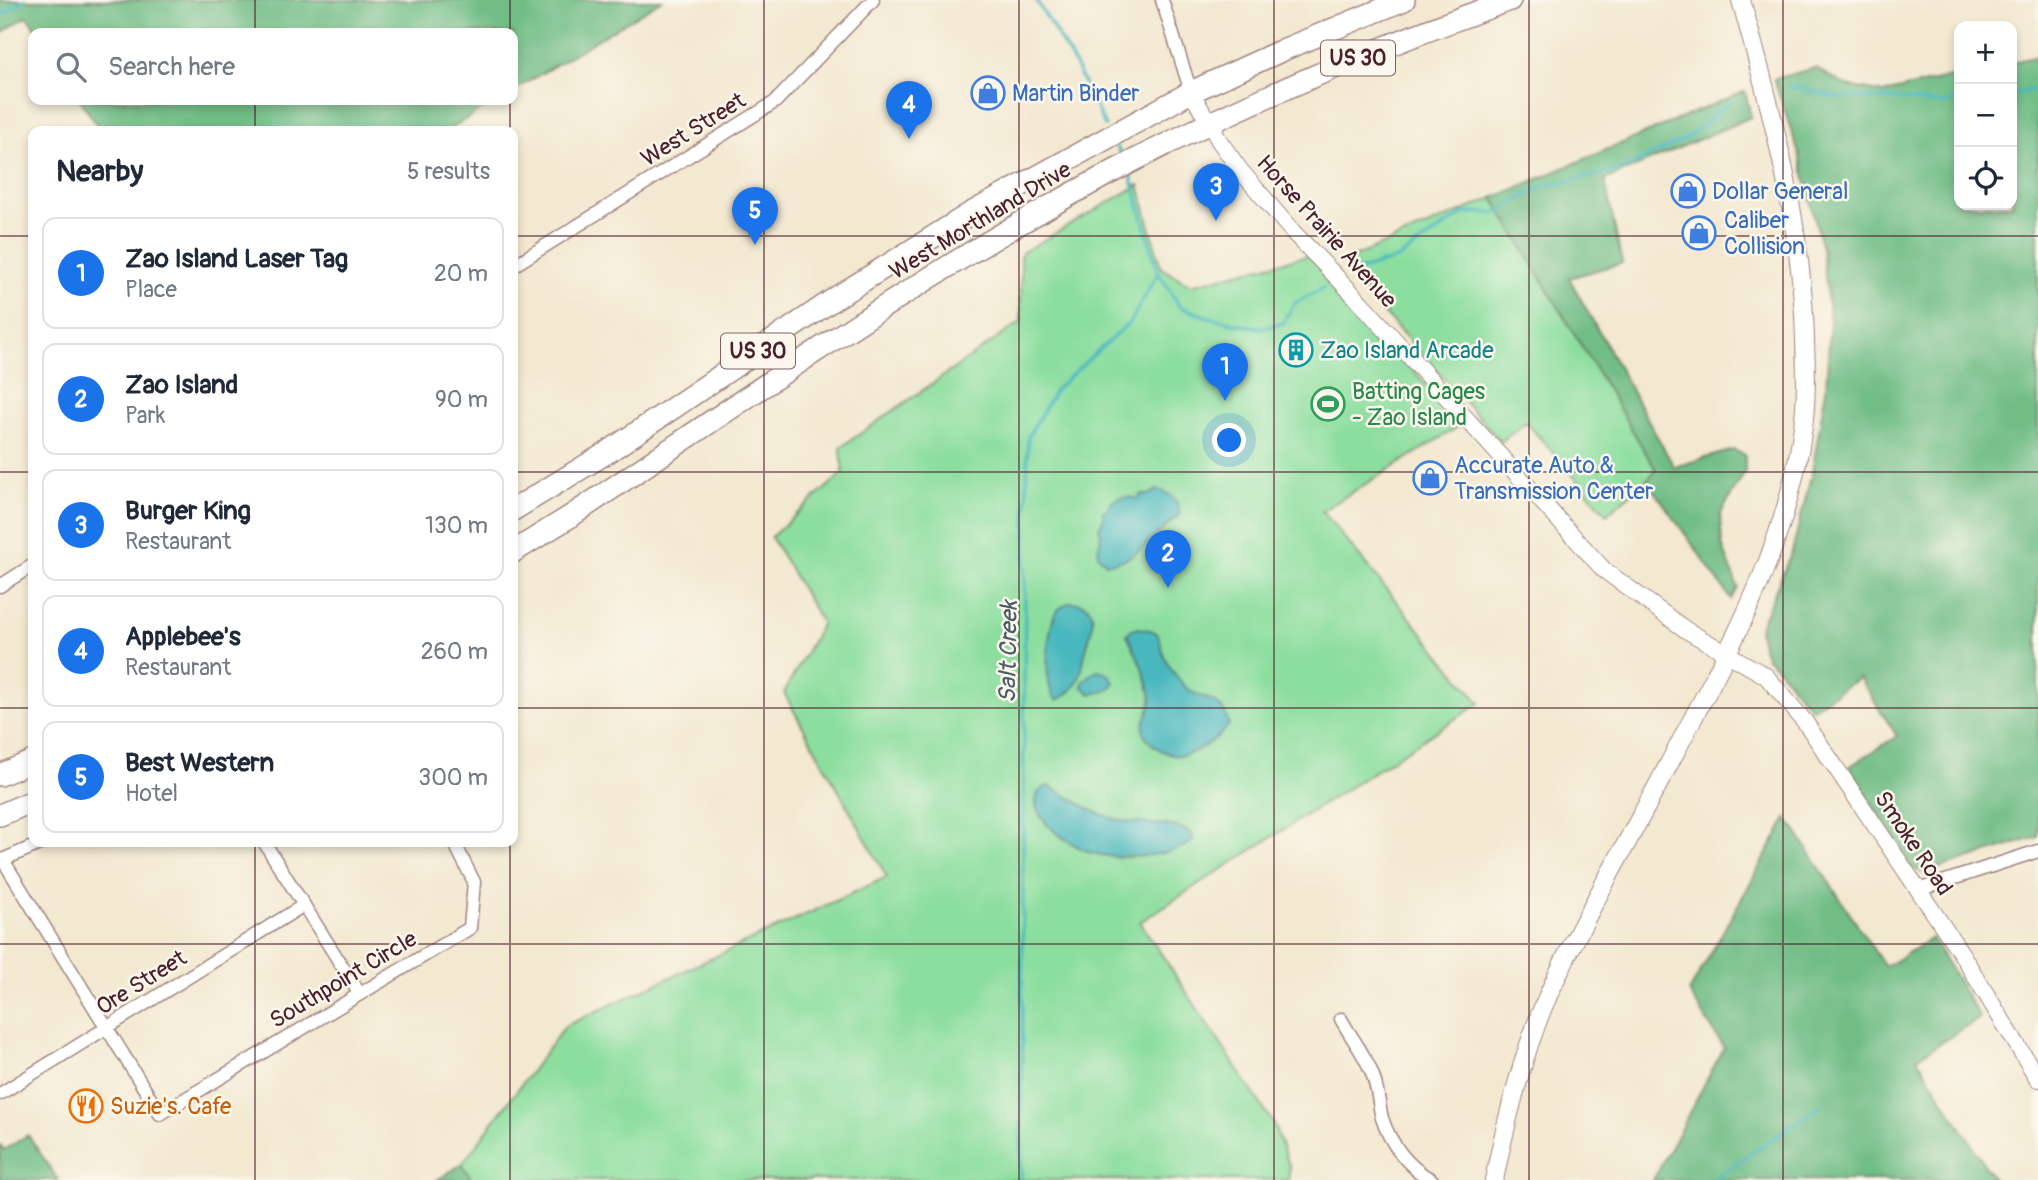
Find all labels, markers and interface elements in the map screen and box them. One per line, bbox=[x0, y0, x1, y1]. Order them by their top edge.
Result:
map controls bbox=[1954, 21, 2017, 210]
button: + bbox=[1954, 21, 2017, 84]
search box bbox=[28, 28, 518, 105]
road number: US 30 bbox=[1321, 41, 1395, 76]
icon: search bbox=[52, 48, 90, 86]
text: Search here bbox=[108, 51, 235, 83]
shop icon: Martin Binder bbox=[969, 74, 1007, 112]
place label: Martin Binder bbox=[1012, 79, 1140, 108]
pin: 4 bbox=[886, 81, 932, 139]
button: − bbox=[1954, 84, 2017, 147]
street label: West Street bbox=[636, 86, 752, 173]
button: locate bbox=[1954, 147, 2017, 210]
street label: Horse Prairie Avenue bbox=[1250, 149, 1404, 314]
text: Nearby bbox=[56, 153, 143, 190]
street label: West Morthland Drive bbox=[884, 154, 1077, 286]
text: 5 results bbox=[407, 157, 490, 186]
pin: 3 bbox=[1193, 163, 1239, 221]
shop icon: Dollar General bbox=[1669, 172, 1707, 210]
place label: Dollar General bbox=[1712, 177, 1848, 206]
pin: 5 bbox=[732, 187, 778, 245]
place label: Caliber Collision bbox=[1724, 206, 1805, 261]
shop icon: Caliber Collision bbox=[1680, 214, 1718, 252]
text: Zao Island Laser Tag bbox=[125, 243, 348, 275]
text: 1 bbox=[77, 259, 86, 288]
text: 20 m bbox=[434, 259, 488, 288]
text: Place bbox=[125, 275, 177, 304]
building icon: Zao Island Arcade bbox=[1277, 331, 1315, 369]
road number: US 30 bbox=[721, 334, 795, 368]
place label: Zao Island Arcade bbox=[1320, 336, 1494, 365]
pin: 1 bbox=[1202, 343, 1248, 401]
text: Zao Island bbox=[125, 369, 238, 401]
place label: Batting Cages - Zao Island bbox=[1352, 377, 1485, 432]
text: 2 bbox=[75, 385, 87, 414]
text: 90 m bbox=[435, 385, 488, 414]
sports icon: Batting Cages - Zao Island bbox=[1309, 385, 1347, 423]
text: Park bbox=[125, 401, 165, 430]
your location bbox=[1212, 423, 1246, 457]
place label: Accurate Auto & Transmission Center bbox=[1454, 451, 1653, 506]
shop icon: Accurate Auto & Transmission Center bbox=[1411, 459, 1449, 497]
text: Burger King bbox=[125, 495, 251, 527]
text: 3 bbox=[75, 511, 87, 540]
text: 130 m bbox=[425, 511, 488, 540]
text: Restaurant bbox=[125, 527, 231, 556]
pin: 2 bbox=[1145, 530, 1191, 588]
water label: Salt Creek bbox=[993, 599, 1024, 703]
text: Applebee's bbox=[125, 621, 241, 653]
text: 4 bbox=[74, 637, 88, 666]
text: 260 m bbox=[421, 637, 488, 666]
text: Restaurant bbox=[125, 653, 231, 682]
text: Best Western bbox=[125, 747, 274, 779]
text: 5 bbox=[75, 763, 87, 792]
text: 300 m bbox=[418, 763, 488, 792]
text: Hotel bbox=[125, 779, 178, 808]
street label: Smoke Road bbox=[1868, 786, 1959, 901]
street label: Southpoint Circle bbox=[264, 924, 423, 1035]
street label: Ore Street bbox=[91, 943, 192, 1021]
restaurant icon: Suzie's. Cafe bbox=[67, 1087, 105, 1125]
place label: Suzie's. Cafe bbox=[110, 1092, 232, 1121]

